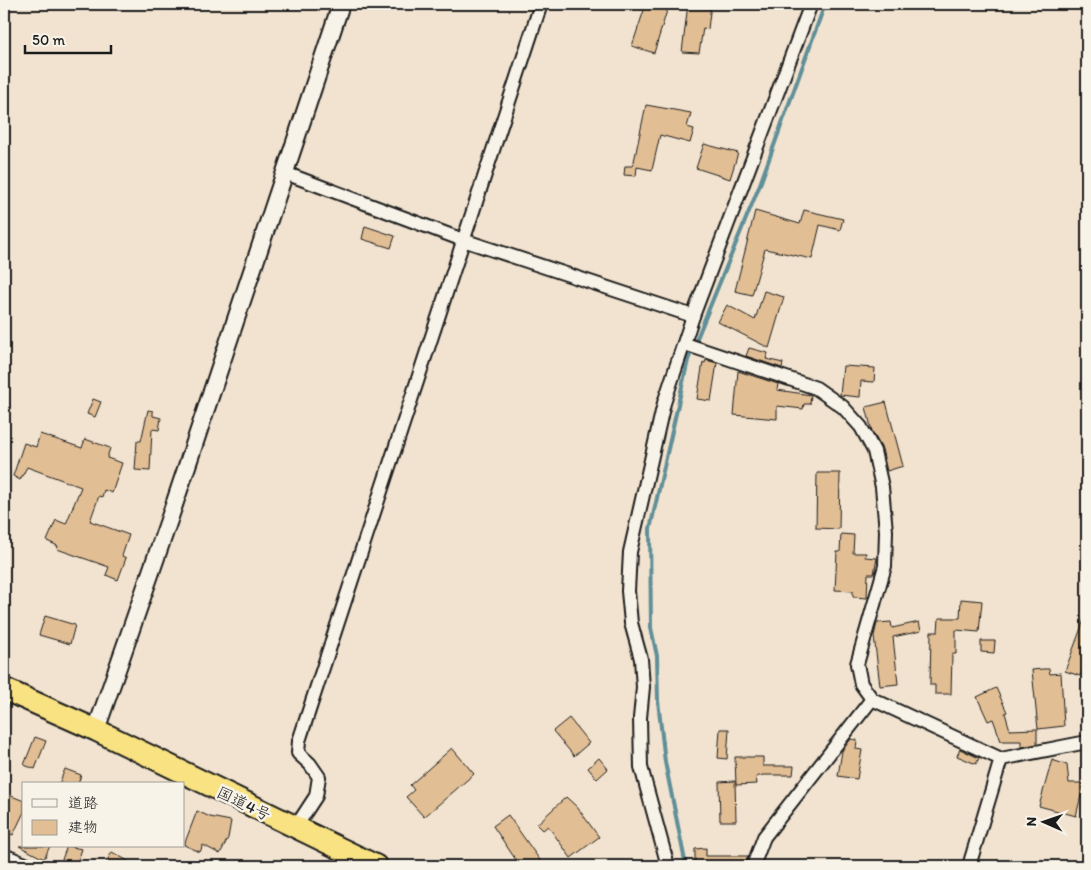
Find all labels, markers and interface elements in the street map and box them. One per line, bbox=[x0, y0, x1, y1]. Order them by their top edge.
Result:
scale bar bbox=[25, 22, 111, 54]
text: 50 m bbox=[32, 31, 65, 49]
legend bbox=[22, 782, 185, 848]
street label: 国道4号 bbox=[214, 782, 274, 825]
text: 道路 bbox=[68, 794, 98, 812]
north arrow bbox=[1018, 798, 1068, 848]
text: N bbox=[1023, 817, 1040, 827]
text: 建物 bbox=[68, 818, 98, 836]

